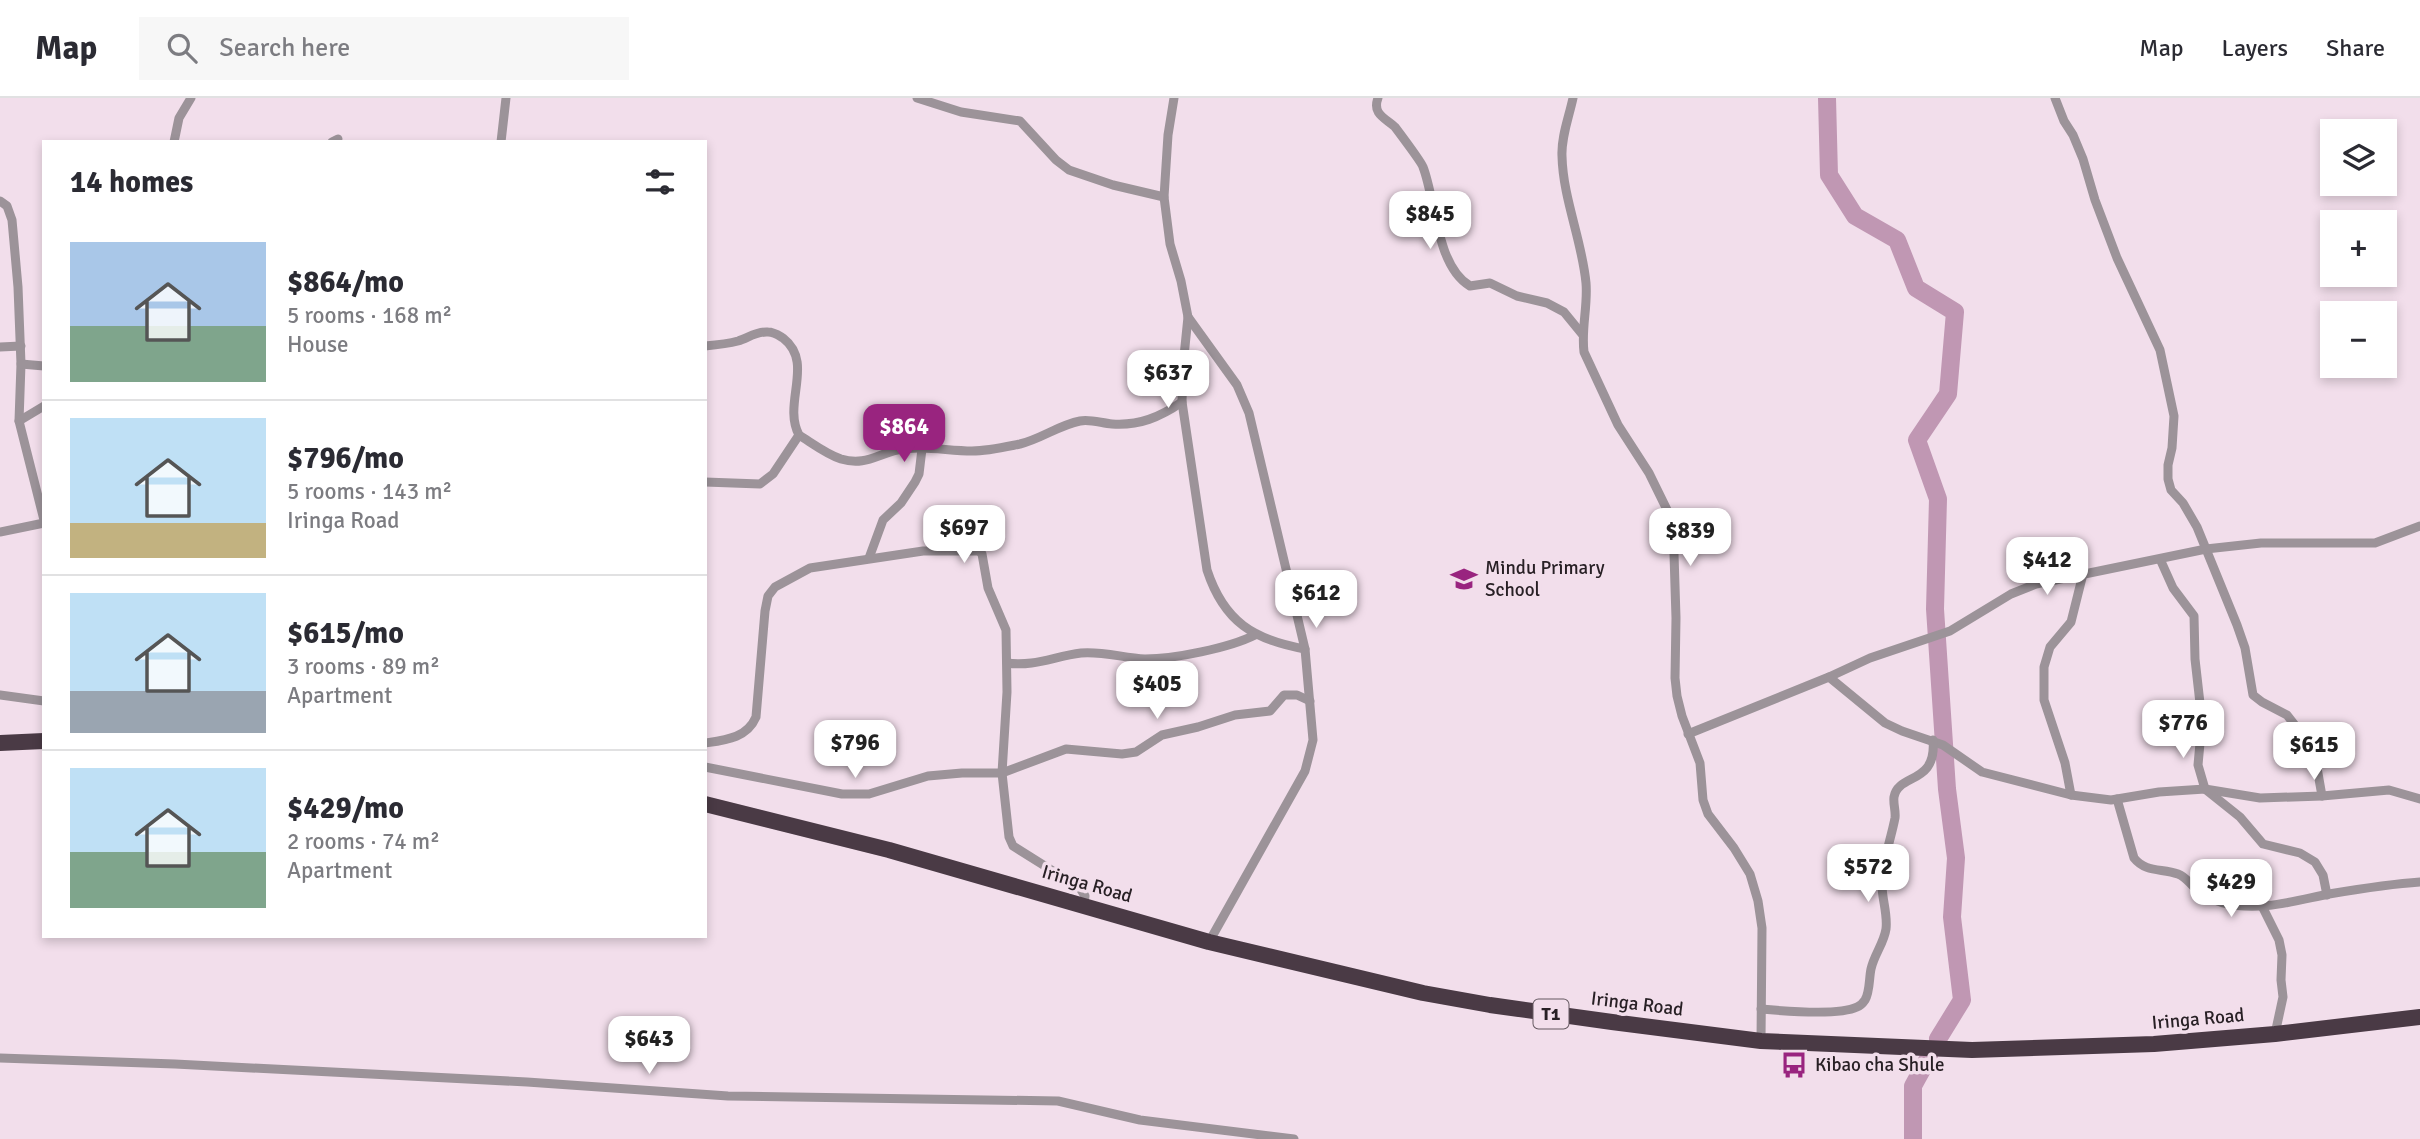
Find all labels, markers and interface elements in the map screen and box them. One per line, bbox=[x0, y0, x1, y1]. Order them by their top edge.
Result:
search box bbox=[139, 17, 629, 80]
text: Map bbox=[35, 28, 97, 69]
icon: search bbox=[163, 29, 201, 67]
text: Search here bbox=[219, 32, 350, 64]
text: Map bbox=[2139, 33, 2184, 63]
text: Layers bbox=[2222, 33, 2288, 63]
text: Share bbox=[2326, 33, 2385, 63]
map controls bbox=[2320, 119, 2397, 378]
button: layers bbox=[2320, 119, 2397, 196]
icon: filters bbox=[641, 163, 679, 201]
text: 14 homes bbox=[70, 164, 193, 201]
pin: $845 bbox=[1389, 192, 1471, 251]
text: $845 bbox=[1405, 199, 1455, 228]
button: + bbox=[2320, 210, 2397, 287]
text: $864/mo bbox=[287, 264, 404, 301]
icon: home bbox=[126, 270, 210, 354]
text: 5 rooms · 168 m² bbox=[287, 301, 452, 330]
button: − bbox=[2320, 301, 2397, 378]
text: House bbox=[287, 330, 349, 359]
pin: $637 bbox=[1127, 350, 1209, 410]
text: $637 bbox=[1143, 358, 1193, 387]
pin: $864 bbox=[863, 404, 945, 464]
text: $864 bbox=[879, 412, 929, 441]
text: $796/mo bbox=[287, 440, 404, 477]
icon: home bbox=[126, 446, 210, 530]
text: 5 rooms · 143 m² bbox=[287, 477, 452, 506]
pin: $697 bbox=[923, 505, 1005, 565]
text: Iringa Road bbox=[287, 506, 399, 535]
pin: $839 bbox=[1649, 508, 1731, 568]
text: $697 bbox=[939, 513, 989, 542]
text: $839 bbox=[1665, 516, 1715, 545]
pin: $412 bbox=[2006, 538, 2088, 597]
text: $412 bbox=[2022, 545, 2072, 574]
place label: Mindu Primary School bbox=[1485, 556, 1605, 602]
school or university icon: Mindu Primary School bbox=[1449, 564, 1479, 594]
pin: $612 bbox=[1275, 570, 1357, 630]
text: $612 bbox=[1291, 578, 1341, 607]
text: $615/mo bbox=[287, 615, 404, 652]
icon: home bbox=[126, 621, 210, 705]
text: 3 rooms · 89 m² bbox=[287, 652, 440, 681]
pin: $405 bbox=[1116, 662, 1198, 721]
text: $405 bbox=[1132, 669, 1182, 698]
text: Apartment bbox=[287, 681, 392, 710]
pin: $776 bbox=[2142, 700, 2224, 760]
text: $776 bbox=[2158, 708, 2208, 737]
pin: $796 bbox=[814, 720, 896, 780]
pin: $615 bbox=[2273, 722, 2355, 782]
text: $796 bbox=[830, 728, 880, 757]
text: $615 bbox=[2289, 730, 2339, 759]
text: $429/mo bbox=[287, 790, 404, 827]
icon: home bbox=[126, 796, 210, 880]
text: 2 rooms · 74 m² bbox=[287, 827, 440, 856]
pin: $572 bbox=[1827, 844, 1909, 904]
text: $572 bbox=[1843, 852, 1893, 881]
text: Apartment bbox=[287, 856, 392, 885]
street label: Iringa Road bbox=[1039, 860, 1135, 908]
pin: $429 bbox=[2190, 860, 2272, 919]
text: $429 bbox=[2206, 867, 2256, 896]
street label: Iringa Road bbox=[1589, 986, 1685, 1022]
road number: T1 bbox=[1534, 1000, 1568, 1029]
street label: Iringa Road bbox=[2151, 1003, 2245, 1035]
pin: $643 bbox=[608, 1016, 690, 1076]
text: $643 bbox=[624, 1024, 674, 1053]
bus stop icon: Kibao cha Shule bbox=[1779, 1050, 1809, 1080]
place label: Kibao cha Shule bbox=[1815, 1053, 1944, 1077]

